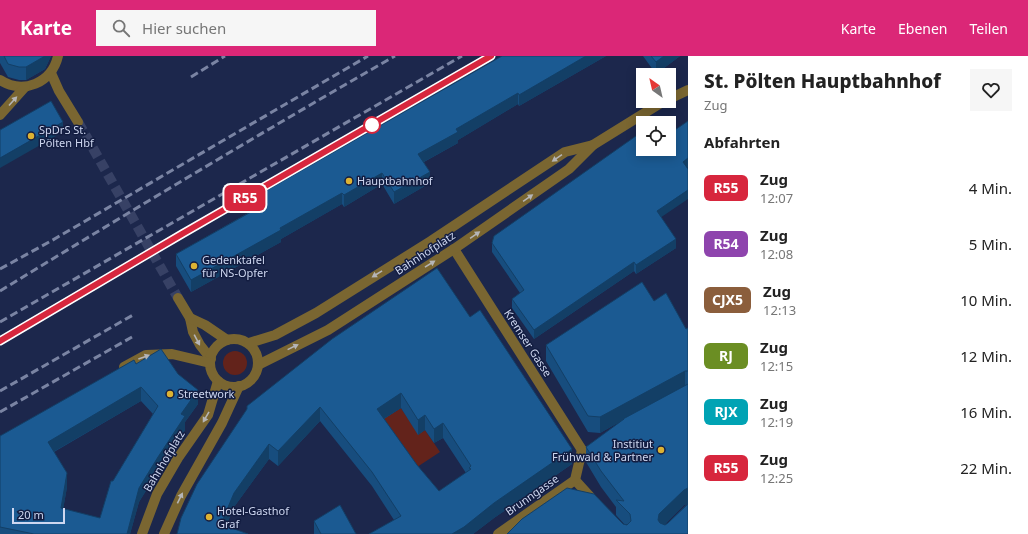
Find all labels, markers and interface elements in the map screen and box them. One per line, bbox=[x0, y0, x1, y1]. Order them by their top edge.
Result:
search box bbox=[96, 10, 376, 46]
text: Karte bbox=[20, 15, 72, 41]
icon: search bbox=[110, 17, 132, 39]
text: Hier suchen bbox=[142, 18, 226, 38]
text: Karte bbox=[841, 19, 876, 38]
text: Ebenen bbox=[898, 19, 948, 38]
text: Teilen bbox=[970, 19, 1008, 38]
north arrow bbox=[636, 68, 676, 108]
map controls bbox=[636, 68, 676, 156]
text: St. Pölten Hauptbahnhof bbox=[704, 68, 941, 94]
button: heart bbox=[970, 69, 1012, 111]
one-way arrow bbox=[8, 96, 17, 106]
text: Zug bbox=[704, 96, 727, 114]
unlabelled marker bbox=[363, 116, 381, 134]
button: locate bbox=[636, 116, 676, 156]
place label: SpDrS St. Pölten Hbf bbox=[39, 122, 95, 150]
marker: SpDrS St. Pölten Hbf bbox=[26, 131, 36, 141]
text: Abfahrten bbox=[704, 132, 780, 152]
one-way arrow bbox=[552, 154, 562, 162]
text: Zug bbox=[760, 169, 788, 189]
place label: Hauptbahnhof bbox=[357, 173, 434, 188]
marker: Hauptbahnhof bbox=[344, 176, 354, 186]
text: R55 bbox=[713, 178, 739, 197]
text: 4 Min. bbox=[969, 178, 1012, 198]
line badge: R55 bbox=[222, 185, 268, 211]
text: R55 bbox=[232, 188, 258, 207]
text: 12:07 bbox=[760, 189, 793, 207]
one-way arrow bbox=[522, 194, 533, 202]
text: Zug bbox=[760, 225, 788, 245]
street label: Bahnhofplatz bbox=[392, 227, 458, 278]
one-way arrow bbox=[469, 231, 480, 239]
text: R54 bbox=[713, 234, 739, 253]
text: 5 Min. bbox=[969, 234, 1012, 254]
text: 12:08 bbox=[760, 245, 793, 263]
place label: Gedenktafel für NS-Opfer bbox=[202, 252, 268, 280]
one-way arrow bbox=[425, 260, 435, 268]
marker: Gedenktafel für NS-Opfer bbox=[189, 261, 199, 271]
one-way arrow bbox=[372, 270, 382, 278]
text: Zug bbox=[763, 281, 791, 301]
text: CJX5 bbox=[712, 290, 743, 309]
text: 10 Min. bbox=[960, 290, 1012, 310]
text: 12:13 bbox=[763, 301, 796, 319]
street label: Kremser Gasse bbox=[501, 306, 556, 379]
one-way arrow bbox=[194, 334, 201, 346]
text: Zug bbox=[760, 337, 788, 357]
one-way arrow bbox=[287, 344, 298, 350]
text: RJ bbox=[719, 346, 733, 365]
text: 12 Min. bbox=[960, 346, 1012, 366]
one-way arrow bbox=[138, 353, 150, 360]
text: 12:15 bbox=[760, 357, 793, 375]
place label: Streetwork bbox=[178, 386, 235, 401]
marker: Streetwork bbox=[165, 389, 175, 399]
text: Zug bbox=[760, 393, 788, 413]
text: RJX bbox=[714, 402, 738, 421]
text: 16 Min. bbox=[960, 402, 1012, 422]
one-way arrow bbox=[202, 411, 209, 423]
text: 12:19 bbox=[760, 413, 793, 431]
street label: Bahnhofplatz bbox=[139, 427, 188, 494]
place label: Institiut Frühwald & Partner bbox=[552, 436, 653, 464]
marker: Institiut Frühwald & Partner bbox=[656, 445, 666, 455]
text: Zug bbox=[760, 449, 788, 469]
text: R55 bbox=[713, 458, 739, 477]
text: 22 Min. bbox=[960, 458, 1012, 478]
text: 12:25 bbox=[760, 469, 793, 487]
street label: Brunngasse bbox=[502, 471, 561, 518]
one-way arrow bbox=[177, 493, 183, 504]
place label: Hotel-Gasthof Graf bbox=[217, 503, 290, 531]
scale bar bbox=[12, 506, 65, 525]
text: 20 m bbox=[18, 507, 44, 522]
marker: Hotel-Gasthof Graf bbox=[204, 512, 214, 522]

